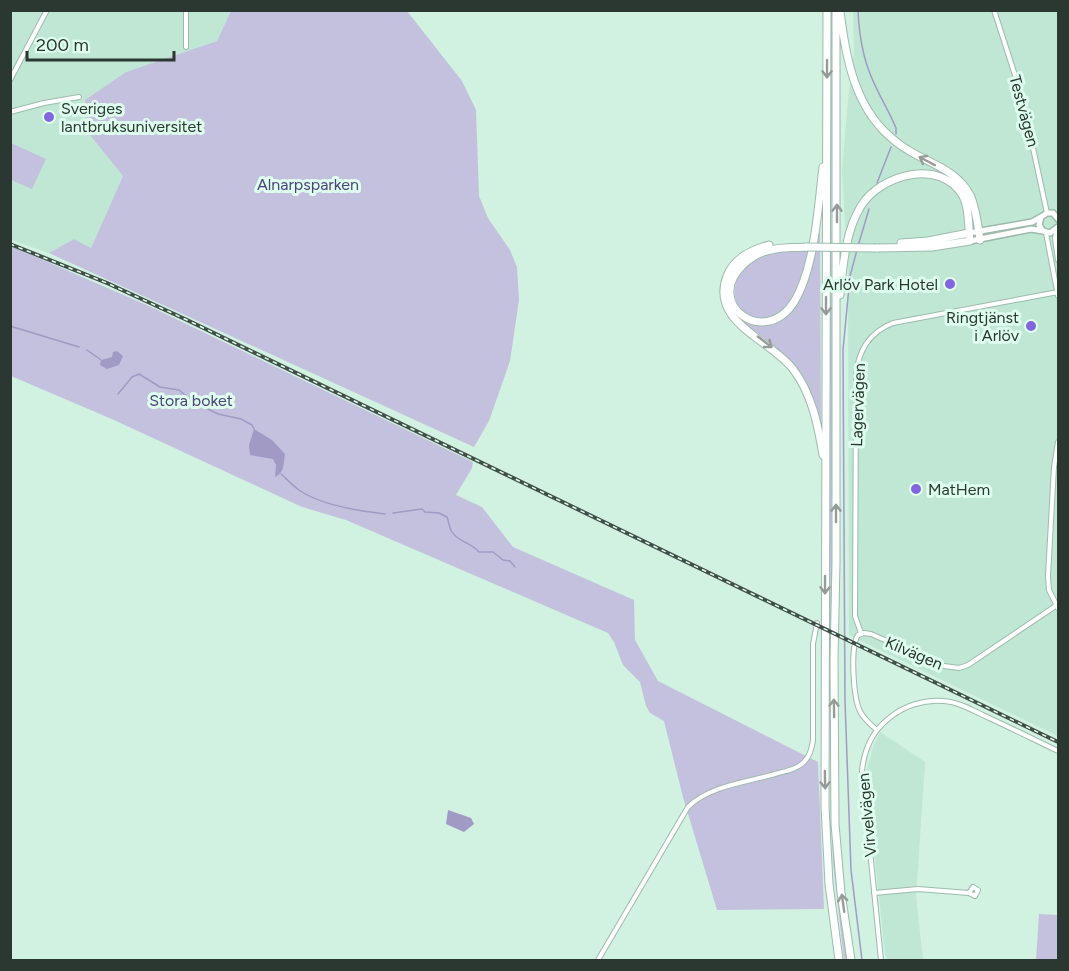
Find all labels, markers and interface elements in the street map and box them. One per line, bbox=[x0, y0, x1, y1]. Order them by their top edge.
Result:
scale bar bbox=[27, 24, 174, 62]
text: 200 m bbox=[36, 34, 89, 56]
one-way arrow bbox=[821, 58, 833, 78]
street label: Testvägen bbox=[1005, 73, 1043, 149]
place label: Sveriges lantbruksuniversitet bbox=[61, 99, 202, 136]
marker: Sveriges lantbruksuniversitet bbox=[42, 110, 56, 124]
one-way arrow bbox=[918, 154, 936, 166]
park label: Alnarpsparken bbox=[257, 175, 359, 194]
one-way arrow bbox=[831, 204, 843, 224]
place label: Arlöv Park Hotel bbox=[823, 275, 938, 294]
marker: Arlöv Park Hotel bbox=[943, 277, 957, 291]
one-way arrow bbox=[820, 295, 832, 315]
place label: Ringtjänst i Arlöv bbox=[946, 308, 1020, 345]
marker: Ringtjänst i Arlöv bbox=[1024, 319, 1038, 333]
one-way arrow bbox=[756, 336, 772, 349]
street label: Lagervägen bbox=[847, 363, 869, 447]
park label: Stora boket bbox=[149, 391, 233, 410]
place label: MatHem bbox=[928, 480, 990, 499]
marker: MatHem bbox=[909, 482, 923, 496]
one-way arrow bbox=[830, 504, 842, 524]
one-way arrow bbox=[819, 574, 831, 594]
street label: Kilvägen bbox=[882, 632, 946, 674]
one-way arrow bbox=[829, 699, 840, 719]
one-way arrow bbox=[819, 769, 831, 789]
street label: Virvelvägen bbox=[854, 772, 880, 858]
one-way arrow bbox=[837, 893, 848, 913]

